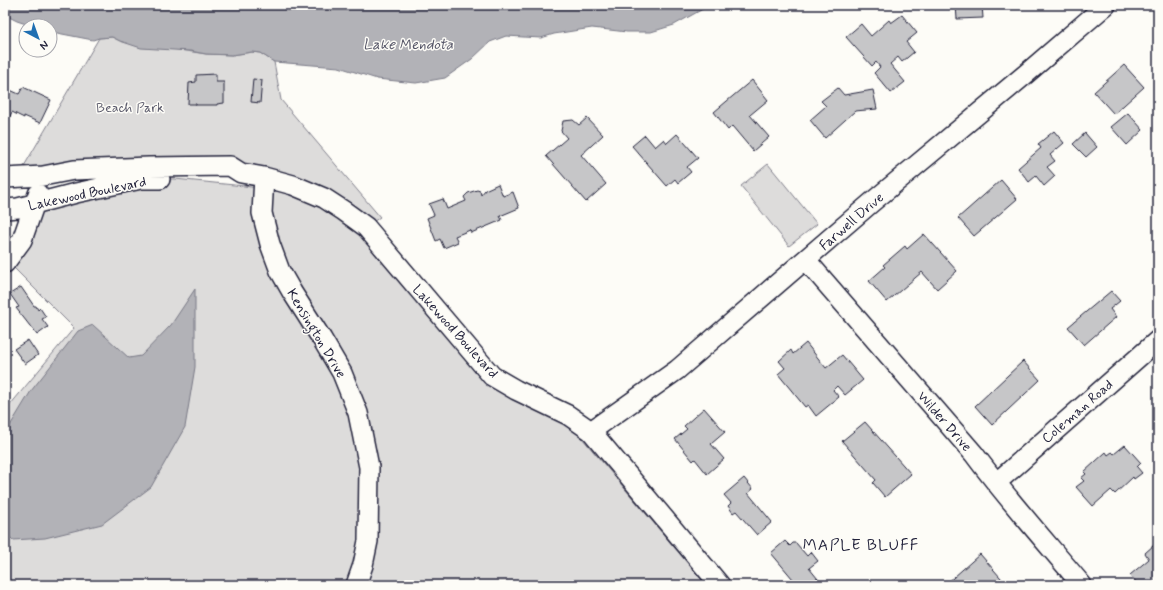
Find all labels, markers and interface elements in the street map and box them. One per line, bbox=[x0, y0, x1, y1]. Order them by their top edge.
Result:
north arrow bbox=[18, 18, 58, 58]
water label: Lake Mendota bbox=[363, 35, 454, 55]
text: N bbox=[37, 37, 51, 52]
park label: Beach Park bbox=[96, 99, 164, 117]
street label: Lakewood Boulevard bbox=[27, 173, 148, 215]
street label: Farwell Drive bbox=[816, 189, 888, 255]
street label: Lakewood Boulevard bbox=[408, 281, 502, 382]
street label: Kensington Drive bbox=[281, 286, 350, 382]
street label: Coleman Road bbox=[1038, 376, 1117, 448]
street label: Wilder Drive bbox=[913, 388, 975, 456]
district label: MAPLE BLUFF bbox=[803, 535, 919, 556]

